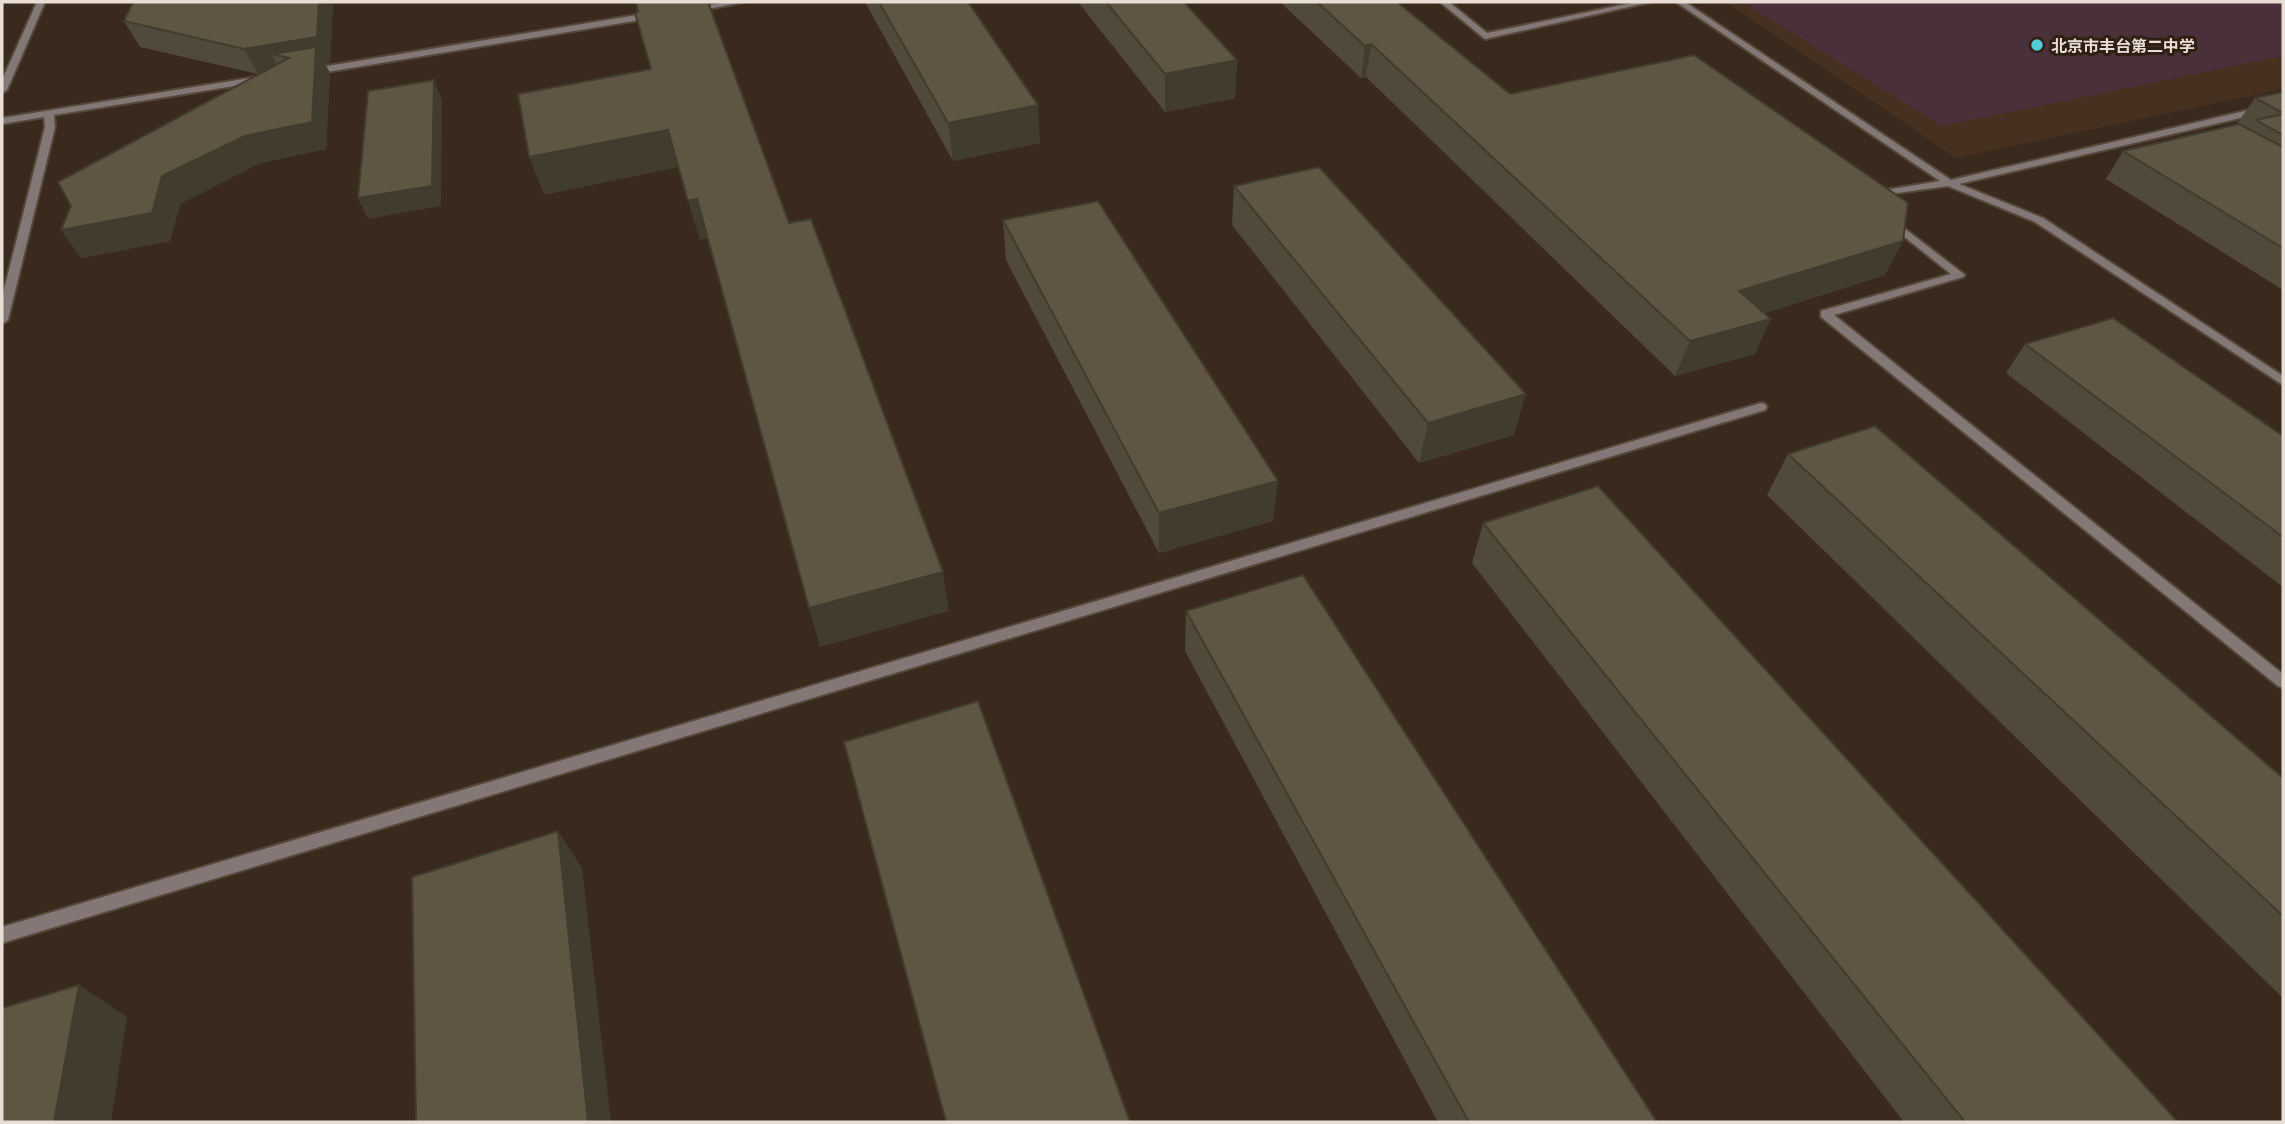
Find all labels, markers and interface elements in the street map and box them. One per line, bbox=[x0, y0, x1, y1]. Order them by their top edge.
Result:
place label: 北京市丰台第二中学 bbox=[2051, 36, 2195, 55]
marker: 北京市丰台第二中学 bbox=[2029, 37, 2045, 53]

